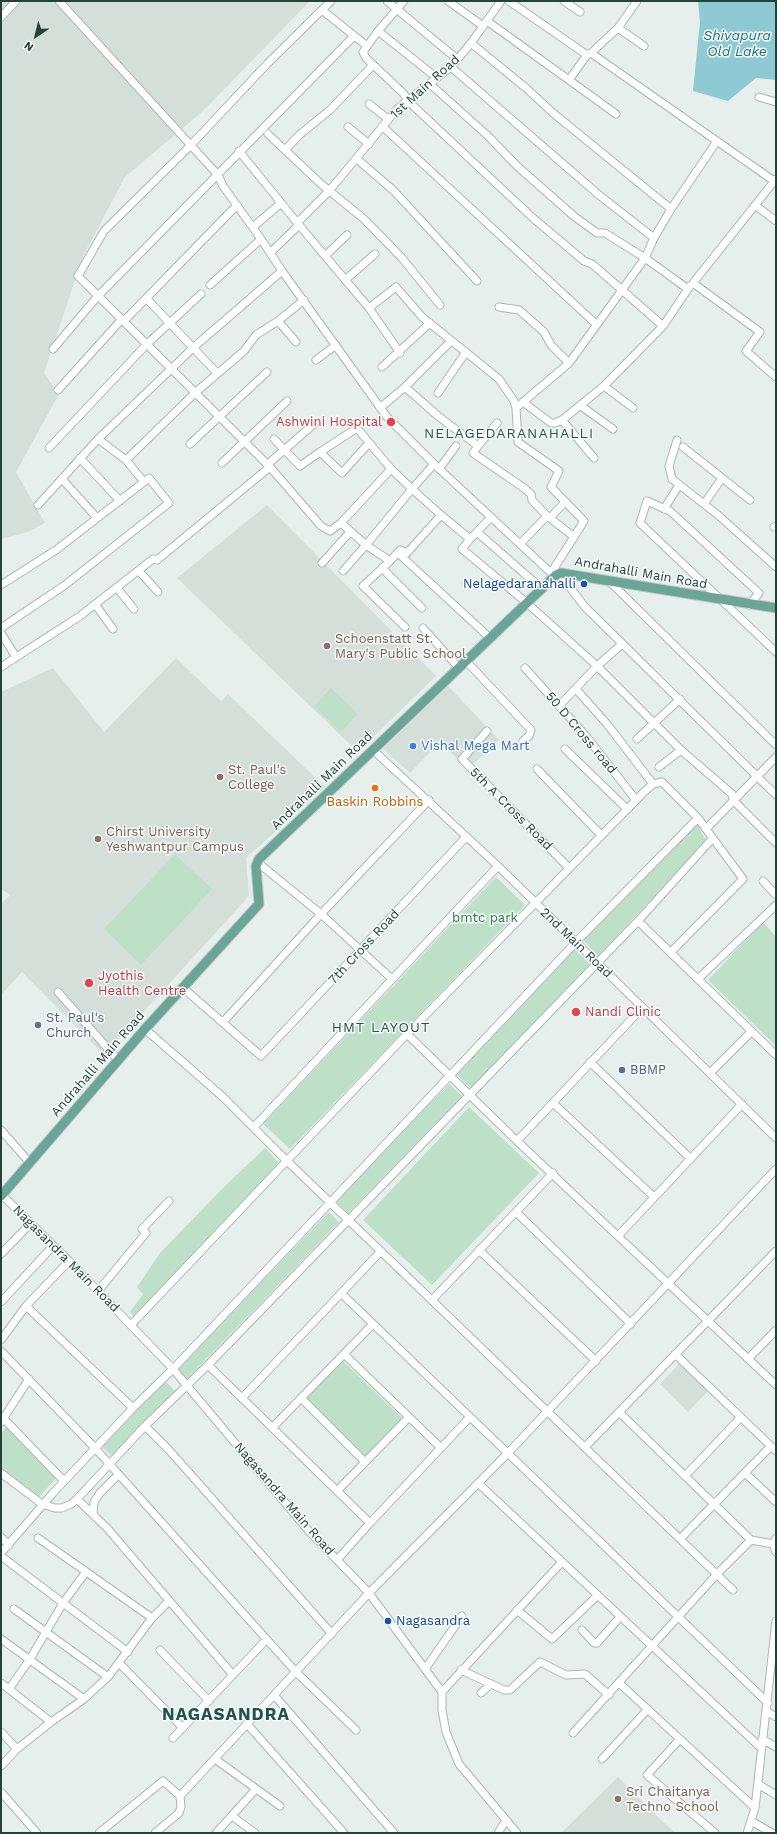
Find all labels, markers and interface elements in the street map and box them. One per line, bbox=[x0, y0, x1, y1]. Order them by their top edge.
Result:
north arrow bbox=[16, 16, 56, 56]
water label: Shivapura Old Lake bbox=[703, 28, 771, 60]
text: N bbox=[22, 39, 36, 54]
street label: 1st Main Road bbox=[387, 52, 463, 122]
place label: Ashwini Hospital bbox=[276, 414, 382, 430]
marker: Ashwini Hospital bbox=[385, 416, 397, 428]
district label: NELAGEDARANAHALLI bbox=[424, 426, 594, 442]
street label: Andrahalli Main Road bbox=[573, 554, 709, 592]
place label: Nelagedaranahalli bbox=[463, 576, 576, 592]
marker: Nelagedaranahalli bbox=[579, 579, 589, 589]
place label: Schoenstatt St. Mary's Public School bbox=[335, 631, 466, 662]
marker: Schoenstatt St. Mary's Public School bbox=[322, 641, 332, 651]
street label: 50 D Cross road bbox=[542, 689, 620, 777]
street label: Andrahalli Main Road bbox=[268, 729, 376, 833]
place label: Vishal Mega Mart bbox=[421, 738, 529, 754]
marker: Vishal Mega Mart bbox=[408, 741, 418, 751]
place label: St. Paul's College bbox=[228, 762, 286, 793]
street label: 5th A Cross Road bbox=[467, 765, 555, 853]
marker: St. Paul's College bbox=[215, 772, 225, 782]
marker: Baskin Robbins bbox=[370, 783, 380, 793]
place label: Baskin Robbins bbox=[327, 794, 423, 810]
place label: Chirst University Yeshwantpur Campus bbox=[106, 824, 244, 855]
marker: Chirst University Yeshwantpur Campus bbox=[93, 834, 103, 844]
street label: 2nd Main Road bbox=[537, 905, 615, 981]
street label: 7th Cross Road bbox=[325, 906, 403, 988]
park label: bmtc park bbox=[452, 910, 518, 926]
place label: Jyothis Health Centre bbox=[98, 968, 186, 999]
marker: Jyothis Health Centre bbox=[83, 977, 95, 989]
place label: Nandi Clinic bbox=[585, 1004, 661, 1020]
marker: Nandi Clinic bbox=[570, 1006, 582, 1018]
street label: Andrahalli Main Road bbox=[48, 1008, 148, 1120]
place label: St. Paul's Church bbox=[46, 1010, 104, 1041]
marker: St. Paul's Church bbox=[33, 1020, 43, 1030]
district label: HMT LAYOUT bbox=[332, 1020, 430, 1036]
place label: BBMP bbox=[630, 1062, 666, 1078]
marker: BBMP bbox=[617, 1065, 627, 1075]
street label: Nagasandra Main Road bbox=[9, 1202, 123, 1316]
street label: Nagasandra Main Road bbox=[231, 1439, 337, 1559]
place label: Nagasandra bbox=[396, 1613, 470, 1629]
marker: Nagasandra bbox=[383, 1616, 393, 1626]
district label: NAGASANDRA bbox=[162, 1705, 290, 1725]
place label: Sri Chaitanya Techno School bbox=[626, 1784, 719, 1815]
marker: Sri Chaitanya Techno School bbox=[613, 1794, 623, 1804]

